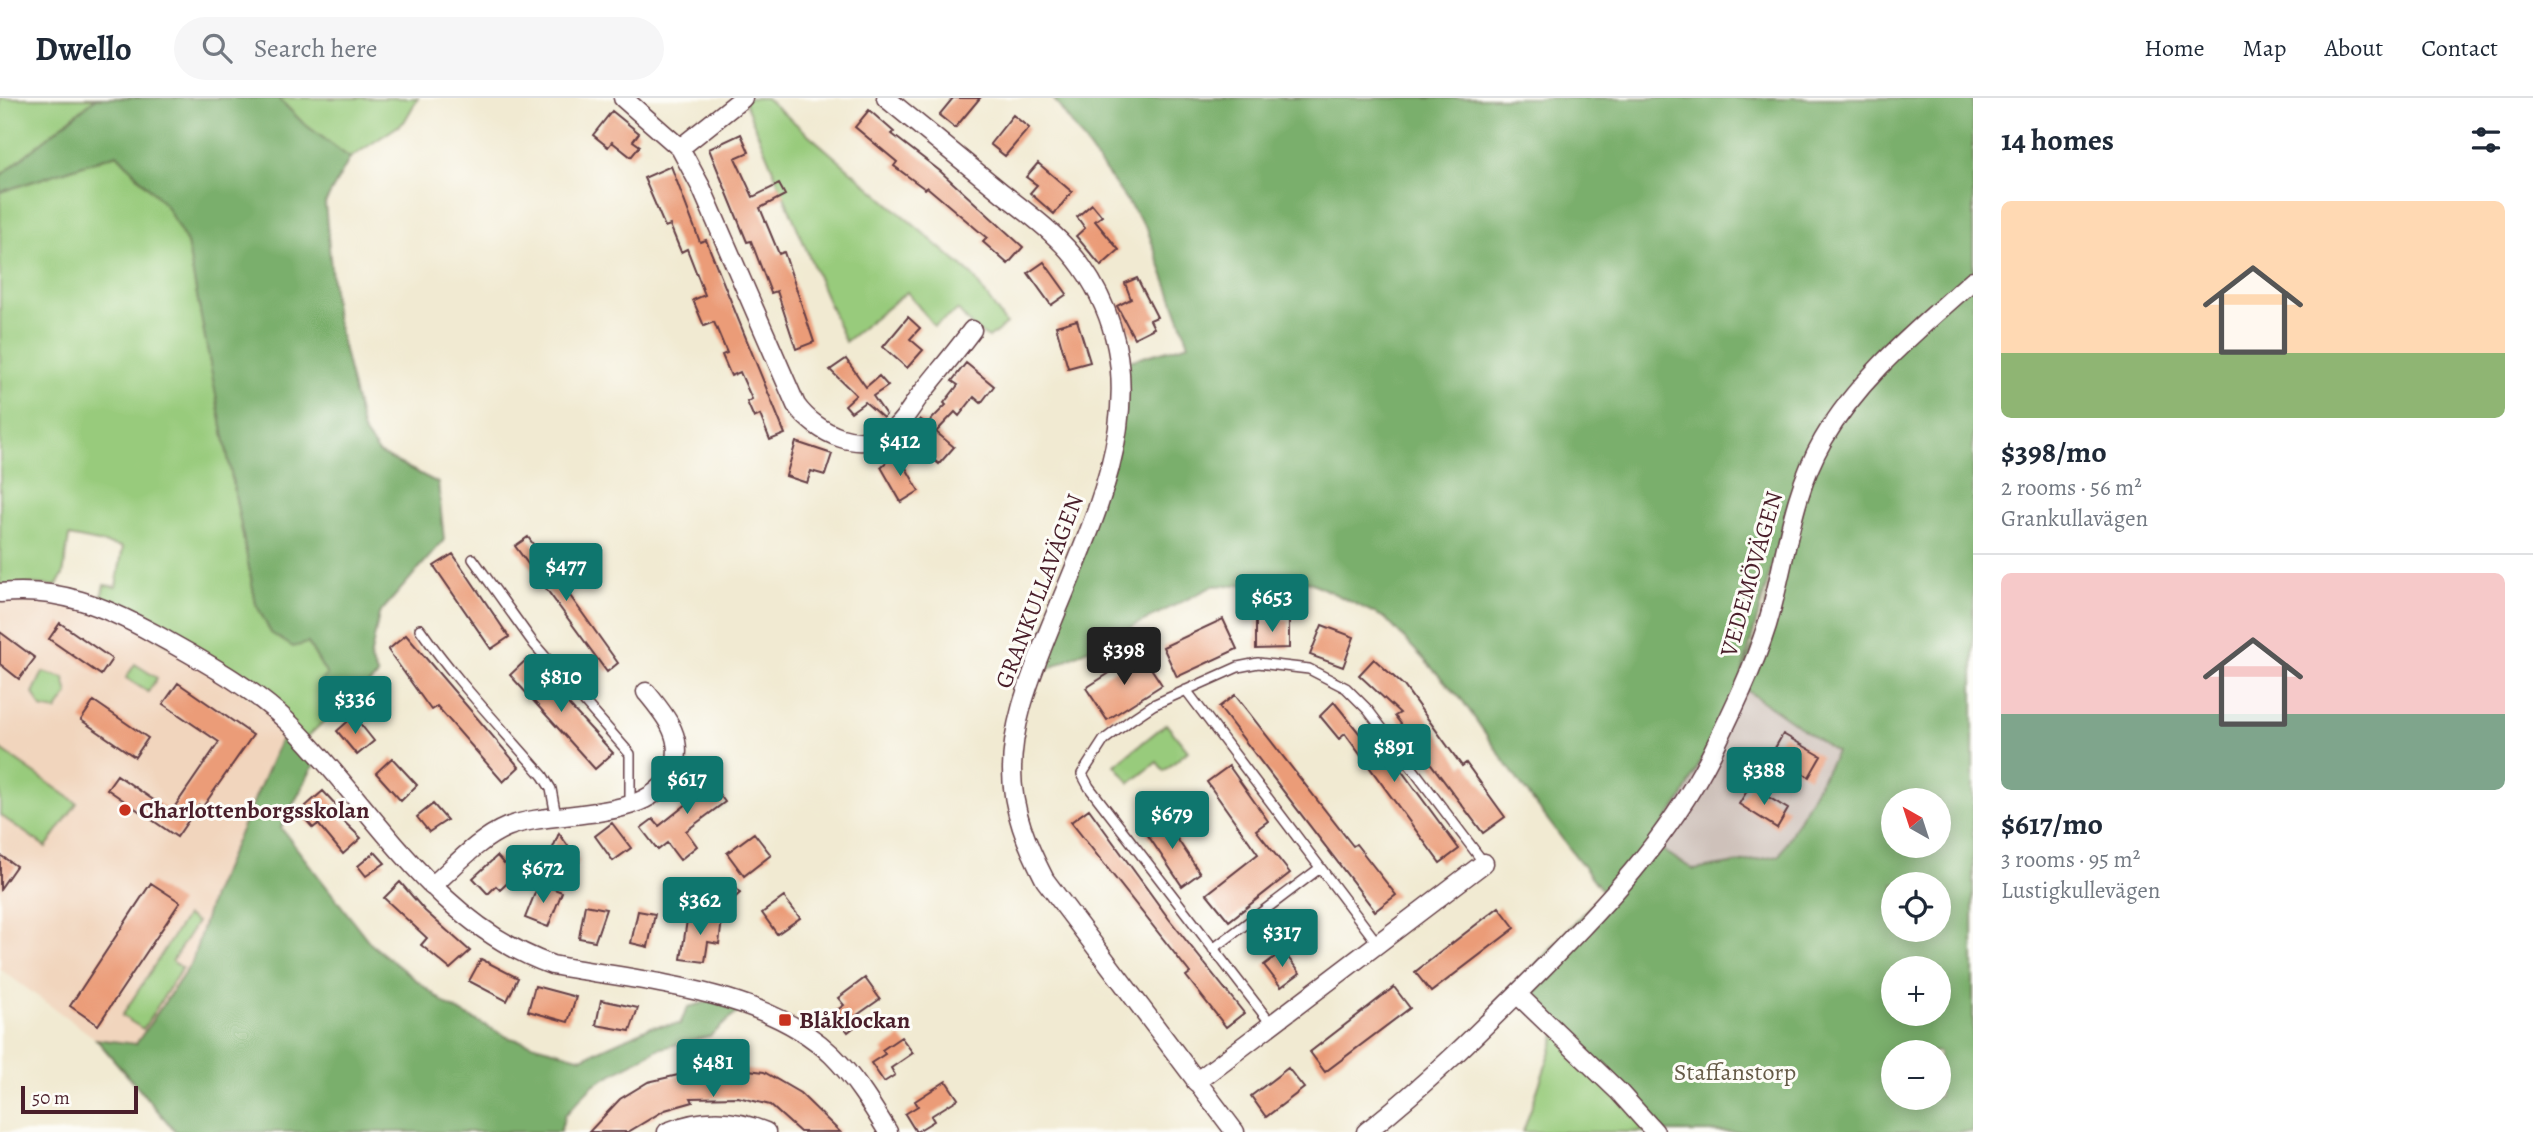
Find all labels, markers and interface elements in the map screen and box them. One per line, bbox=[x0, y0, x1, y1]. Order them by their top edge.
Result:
search box bbox=[174, 17, 664, 80]
text: Dwello bbox=[35, 26, 132, 71]
icon: search bbox=[198, 29, 236, 67]
text: Search here bbox=[254, 31, 377, 66]
text: Home bbox=[2144, 32, 2205, 64]
text: Map bbox=[2243, 32, 2287, 64]
text: About bbox=[2325, 32, 2383, 64]
text: Contact bbox=[2421, 32, 2498, 64]
text: 14 homes bbox=[2001, 120, 2114, 160]
icon: filters bbox=[2467, 121, 2505, 159]
icon: home bbox=[2190, 247, 2316, 373]
pin: $412 bbox=[859, 418, 941, 478]
text: $412 bbox=[880, 425, 920, 456]
text: $398/mo bbox=[2001, 432, 2107, 472]
text: 2 rooms · 56 m² bbox=[2001, 472, 2142, 503]
street label: VEDEMÖVÄGEN bbox=[1712, 488, 1790, 661]
street label: GRANKULLAVÄGEN bbox=[987, 489, 1091, 693]
text: Grankullavägen bbox=[2001, 503, 2148, 534]
pin: $477 bbox=[525, 544, 607, 603]
text: $477 bbox=[545, 550, 587, 581]
pin: $653 bbox=[1231, 574, 1313, 634]
text: $653 bbox=[1251, 581, 1293, 612]
icon: home bbox=[2190, 619, 2316, 745]
pin: $398 bbox=[1083, 628, 1165, 687]
text: $398 bbox=[1103, 634, 1145, 665]
pin: $810 bbox=[520, 654, 602, 714]
text: $810 bbox=[540, 661, 582, 692]
pin: $336 bbox=[314, 676, 396, 736]
text: $336 bbox=[334, 683, 376, 714]
pin: $891 bbox=[1353, 724, 1435, 784]
text: $891 bbox=[1374, 731, 1414, 762]
pin: $388 bbox=[1723, 748, 1805, 807]
text: $388 bbox=[1743, 754, 1785, 785]
pin: $617 bbox=[646, 756, 728, 816]
text: $617 bbox=[667, 763, 707, 794]
north arrow bbox=[1881, 788, 1951, 858]
map controls bbox=[1881, 788, 1951, 1110]
pin: $679 bbox=[1131, 792, 1213, 851]
place label: Charlottenborgsskolan bbox=[139, 794, 370, 826]
text: $679 bbox=[1151, 798, 1193, 829]
marker: Charlottenborgsskolan bbox=[117, 802, 133, 818]
text: $617/mo bbox=[2001, 804, 2103, 844]
text: 3 rooms · 95 m² bbox=[2001, 844, 2140, 875]
pin: $672 bbox=[502, 846, 584, 905]
text: $672 bbox=[522, 852, 564, 883]
button: locate bbox=[1881, 872, 1951, 942]
text: Lustigkullevägen bbox=[2001, 875, 2160, 906]
pin: $362 bbox=[659, 878, 741, 937]
text: $362 bbox=[679, 884, 721, 915]
pin: $317 bbox=[1241, 910, 1323, 969]
text: $317 bbox=[1263, 916, 1301, 947]
button: + bbox=[1881, 956, 1951, 1026]
place label: Blåklockan bbox=[799, 1004, 911, 1036]
marker: Blåklockan bbox=[777, 1012, 793, 1028]
pin: $481 bbox=[672, 1040, 754, 1099]
button: − bbox=[1881, 1040, 1951, 1110]
text: $481 bbox=[693, 1046, 733, 1077]
park label: Staffanstorp bbox=[1674, 1056, 1796, 1088]
scale bar bbox=[21, 1083, 138, 1115]
text: 50 m bbox=[32, 1085, 70, 1111]

